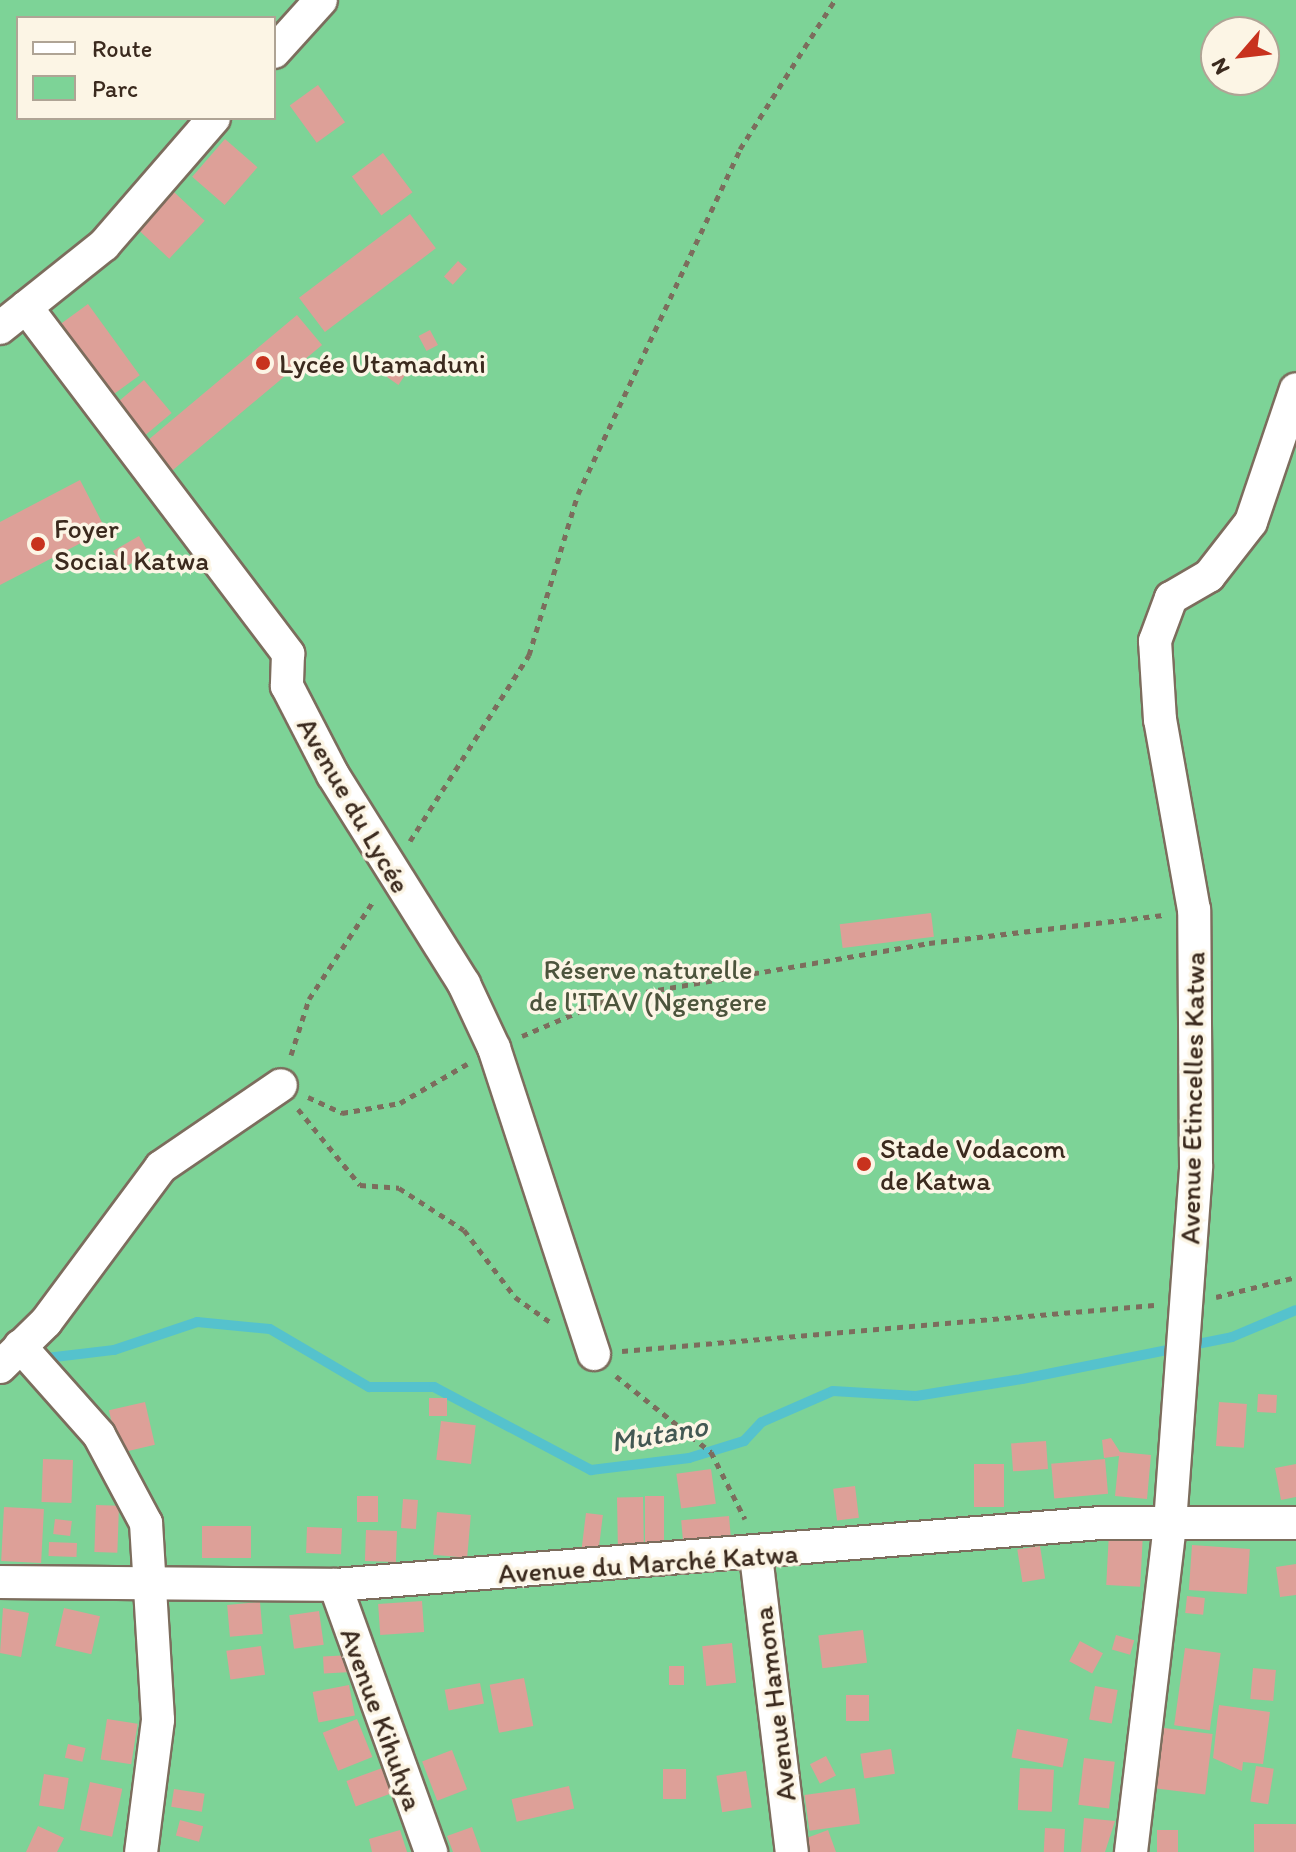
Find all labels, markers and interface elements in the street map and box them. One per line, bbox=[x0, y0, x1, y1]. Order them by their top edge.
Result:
legend bbox=[16, 16, 276, 120]
north arrow bbox=[1200, 16, 1280, 96]
text: Route bbox=[92, 34, 152, 63]
text: N bbox=[1205, 54, 1236, 79]
text: Parc bbox=[92, 74, 138, 103]
place label: Lycée Utamaduni bbox=[279, 346, 485, 380]
marker: Lycée Utamaduni bbox=[254, 354, 272, 372]
place label: Foyer Social Katwa bbox=[54, 511, 209, 577]
marker: Foyer Social Katwa bbox=[29, 535, 47, 553]
street label: Avenue du Lycée bbox=[290, 711, 418, 899]
park label: Réserve naturelle de l'ITAV (Ngengere bbox=[529, 952, 767, 1018]
street label: Avenue Etincelles Katwa bbox=[1173, 952, 1211, 1244]
place label: Stade Vodacom de Katwa bbox=[880, 1131, 1065, 1197]
marker: Stade Vodacom de Katwa bbox=[855, 1155, 873, 1173]
water label: Mutano bbox=[608, 1408, 710, 1460]
street label: Avenue du Marché Katwa bbox=[496, 1536, 800, 1590]
street label: Avenue Hamona bbox=[745, 1605, 803, 1803]
street label: Avenue Kihuhya bbox=[333, 1623, 431, 1815]

